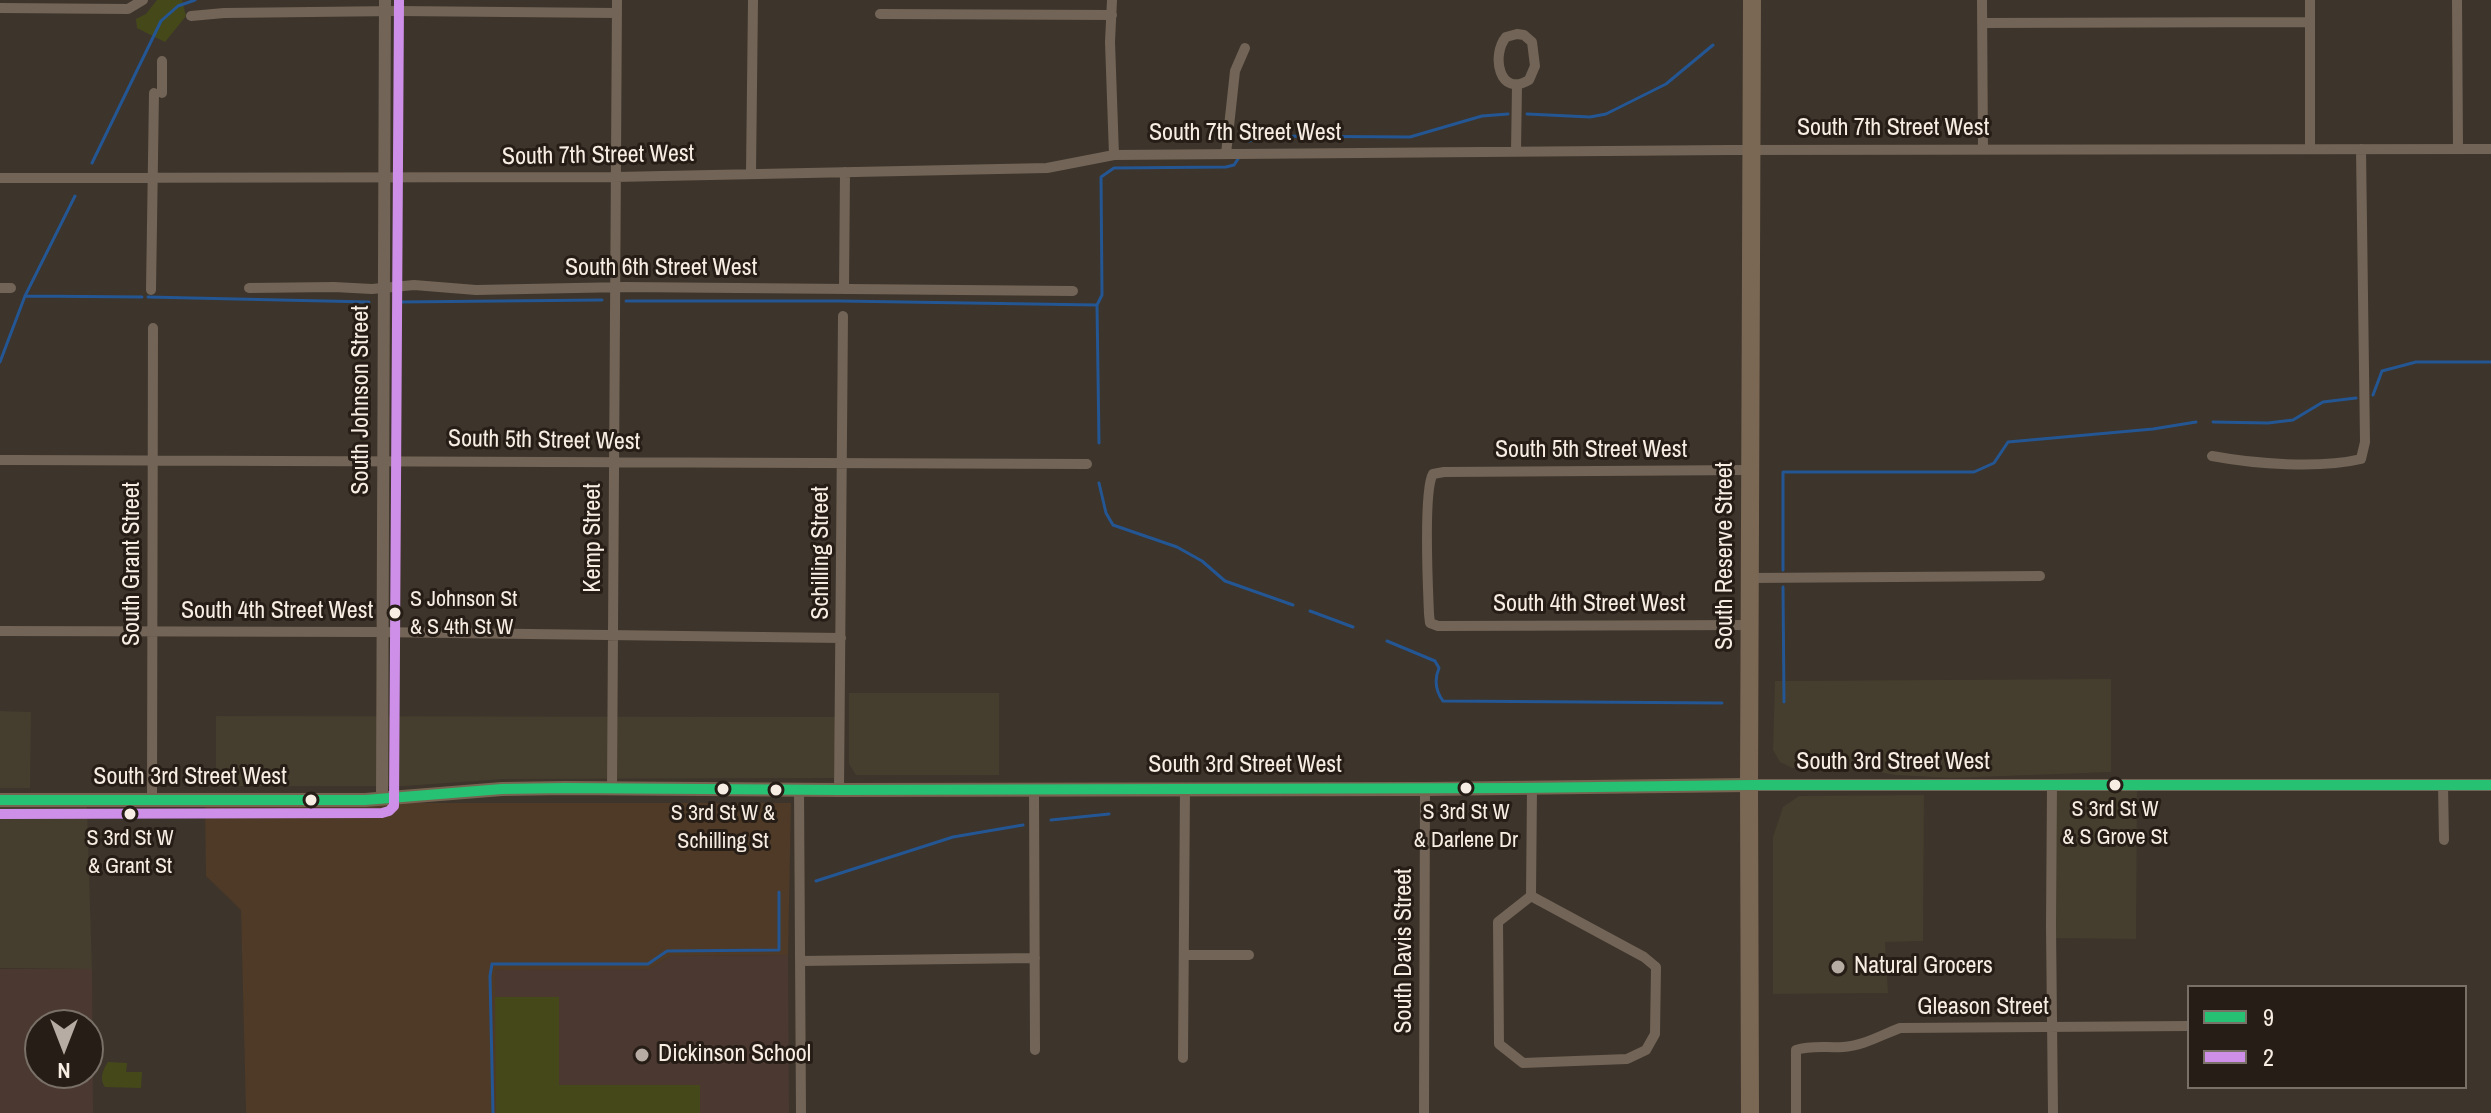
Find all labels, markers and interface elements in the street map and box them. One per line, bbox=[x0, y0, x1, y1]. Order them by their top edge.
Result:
street label: South 7th Street West bbox=[1797, 115, 1989, 143]
street label: South 7th Street West bbox=[1149, 120, 1341, 148]
street label: South 7th Street West bbox=[502, 140, 694, 172]
street label: South 6th Street West bbox=[565, 255, 757, 283]
street label: South Johnson Street bbox=[348, 305, 376, 495]
street label: South 5th Street West bbox=[448, 425, 640, 457]
street label: South 5th Street West bbox=[1495, 437, 1687, 465]
street label: South Reserve Street bbox=[1712, 462, 1740, 650]
street label: South Grant Street bbox=[119, 482, 147, 646]
street label: Kemp Street bbox=[580, 483, 608, 593]
street label: Schilling Street bbox=[808, 486, 836, 620]
place label: S Johnson St & S 4th St W bbox=[410, 587, 517, 638]
street label: South 4th Street West bbox=[1493, 591, 1685, 619]
street label: South 4th Street West bbox=[181, 598, 373, 626]
marker: S Johnson St & S 4th St W bbox=[387, 605, 403, 621]
street label: South 3rd Street West bbox=[1796, 749, 1990, 777]
street label: South 3rd Street West bbox=[1148, 752, 1342, 780]
street label: South 3rd Street West bbox=[93, 764, 287, 792]
marker: S 3rd St W & S Grove St bbox=[2107, 777, 2123, 793]
marker: S 3rd St W & Darlene Dr bbox=[1458, 780, 1474, 796]
marker: S 3rd St W & Schilling St bbox=[715, 781, 731, 797]
unlabelled marker bbox=[768, 782, 784, 798]
unlabelled marker bbox=[303, 792, 319, 808]
place label: S 3rd St W & S Grove St bbox=[2062, 797, 2168, 848]
place label: S 3rd St W & Darlene Dr bbox=[1414, 800, 1518, 852]
place label: S 3rd St W & Schilling St bbox=[671, 801, 775, 852]
marker: S 3rd St W & Grant St bbox=[122, 806, 138, 822]
place label: S 3rd St W & Grant St bbox=[86, 826, 174, 878]
street label: South Davis Street bbox=[1391, 868, 1419, 1034]
place label: Natural Grocers bbox=[1854, 953, 1993, 981]
marker: Natural Grocers bbox=[1829, 958, 1847, 976]
legend bbox=[2187, 985, 2467, 1089]
street label: Gleason Street bbox=[1917, 994, 2049, 1022]
text: 9 bbox=[2263, 1001, 2274, 1033]
north arrow bbox=[24, 1009, 104, 1089]
place label: Dickinson School bbox=[658, 1041, 811, 1069]
text: 2 bbox=[2263, 1041, 2274, 1073]
marker: Dickinson School bbox=[633, 1046, 651, 1064]
text: N bbox=[57, 1056, 71, 1086]

